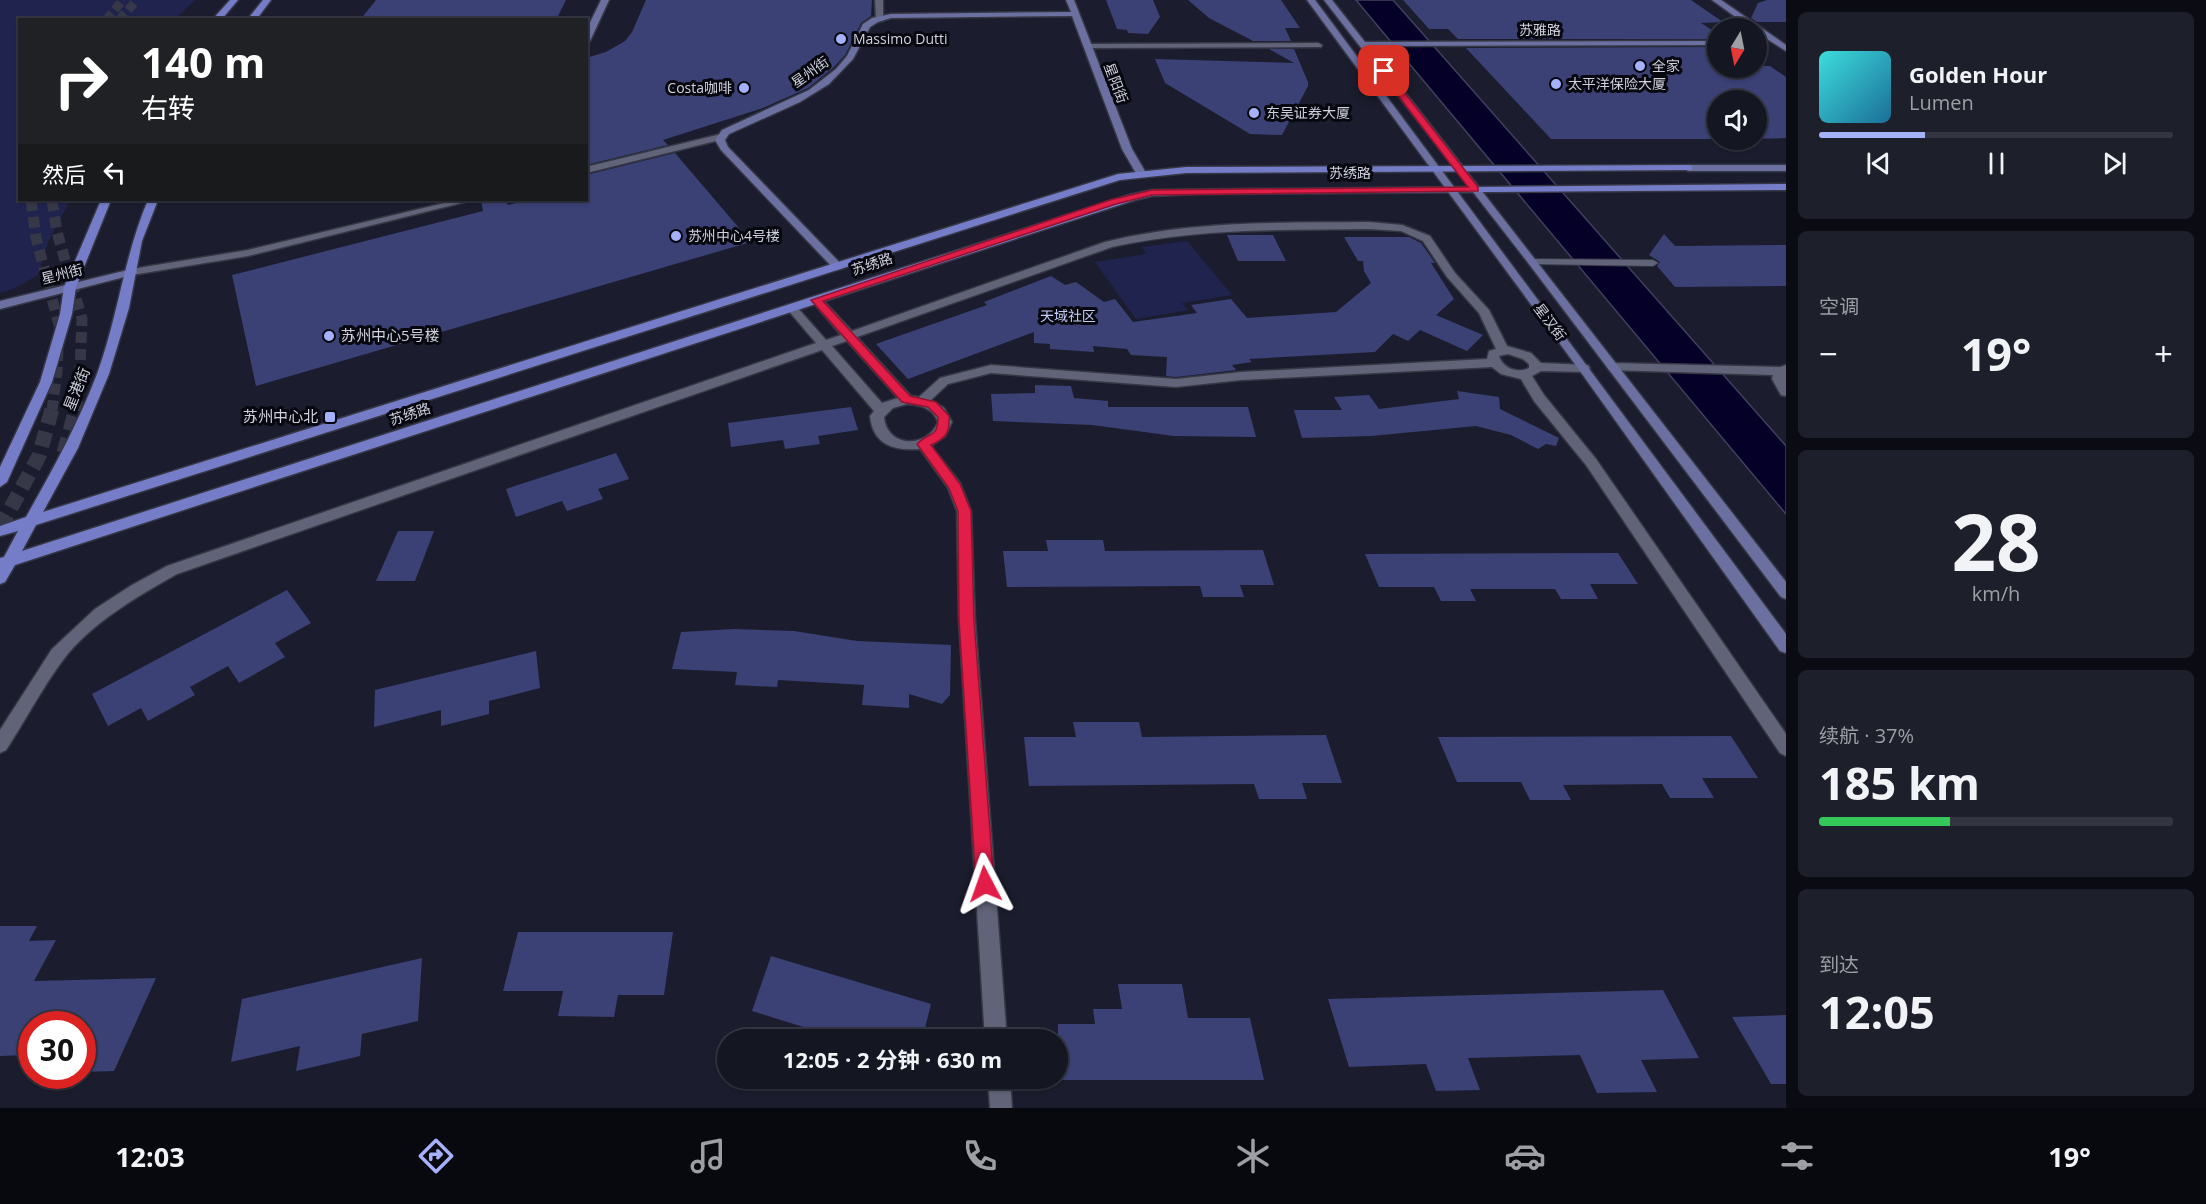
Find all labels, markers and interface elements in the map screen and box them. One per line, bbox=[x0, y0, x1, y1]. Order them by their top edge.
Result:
north arrow bbox=[1707, 18, 1767, 78]
map controls bbox=[1707, 18, 1767, 150]
street label: 苏雅路 bbox=[1519, 20, 1561, 39]
place label: Massimo Dutti bbox=[853, 29, 948, 48]
marker: Massimo Dutti bbox=[834, 32, 848, 46]
text: 140 m bbox=[141, 33, 265, 90]
icon: right bbox=[42, 42, 120, 120]
pin bbox=[1358, 45, 1409, 96]
street label: 星州街 bbox=[787, 52, 832, 91]
icon: arrive bbox=[1367, 54, 1400, 87]
place label: 全家 bbox=[1652, 56, 1680, 75]
marker: 全家 bbox=[1633, 59, 1647, 73]
text: Golden Hour bbox=[1909, 59, 2047, 89]
street label: 星阳街 bbox=[1100, 60, 1133, 106]
place label: 太平洋保险大厦 bbox=[1568, 74, 1666, 93]
marker: 太平洋保险大厦 bbox=[1549, 77, 1563, 91]
place label: Costa咖啡 bbox=[667, 78, 732, 97]
marker: Costa咖啡 bbox=[737, 81, 751, 95]
text: 右转 bbox=[141, 89, 195, 126]
text: Lumen bbox=[1909, 89, 1974, 116]
button: sound bbox=[1707, 90, 1767, 150]
place label: 东吴证券大厦 bbox=[1266, 103, 1350, 122]
marker: 东吴证券大厦 bbox=[1247, 106, 1261, 120]
icon: previous bbox=[1862, 147, 1895, 180]
icon: pause bbox=[1980, 147, 2013, 180]
icon: next bbox=[2098, 147, 2131, 180]
icon: left bbox=[98, 156, 131, 189]
text: 然后 bbox=[42, 159, 86, 189]
street label: 苏绣路 bbox=[1329, 163, 1371, 182]
place label: 苏州中心4号楼 bbox=[688, 226, 780, 245]
marker: 苏州中心4号楼 bbox=[669, 229, 683, 243]
street label: 苏绣路 bbox=[849, 248, 895, 279]
street label: 星州街 bbox=[39, 259, 85, 288]
text: 空调 bbox=[1819, 293, 1859, 320]
street label: 星汉街 bbox=[1530, 299, 1571, 344]
district label: 天域社区 bbox=[1040, 306, 1096, 325]
text: 19° bbox=[1961, 323, 2031, 384]
place label: 苏州中心5号楼 bbox=[341, 325, 440, 345]
marker: 苏州中心5号楼 bbox=[322, 329, 336, 343]
text: − bbox=[1819, 331, 1838, 376]
text: + bbox=[2154, 331, 2173, 376]
street label: 星港街 bbox=[58, 364, 94, 413]
street label: 苏绣路 bbox=[387, 398, 433, 429]
place label: 苏州中心北 bbox=[243, 406, 318, 426]
marker: 苏州中心北 bbox=[323, 410, 337, 424]
text: 28 bbox=[1951, 488, 2041, 594]
text: km/h bbox=[1972, 580, 2020, 607]
text: 续航 · 37% bbox=[1819, 722, 1914, 749]
text: 185 km bbox=[1819, 752, 1980, 813]
position arrow bbox=[953, 852, 1017, 916]
text: 到达 bbox=[1819, 951, 1859, 978]
text: 12:05 bbox=[1819, 981, 1935, 1042]
speed limit sign: 30 bbox=[18, 1011, 96, 1089]
text: 12:05 · 2 分钟 · 630 m bbox=[783, 1044, 1002, 1074]
icon: directions bbox=[415, 1135, 457, 1177]
icon: music bbox=[687, 1135, 729, 1177]
icon: phone bbox=[959, 1135, 1001, 1177]
icon: climate bbox=[1232, 1135, 1274, 1177]
icon: car bbox=[1504, 1135, 1546, 1177]
icon: filters bbox=[1776, 1135, 1818, 1177]
text: 12:03 bbox=[115, 1138, 185, 1175]
text: 19° bbox=[2048, 1138, 2091, 1175]

